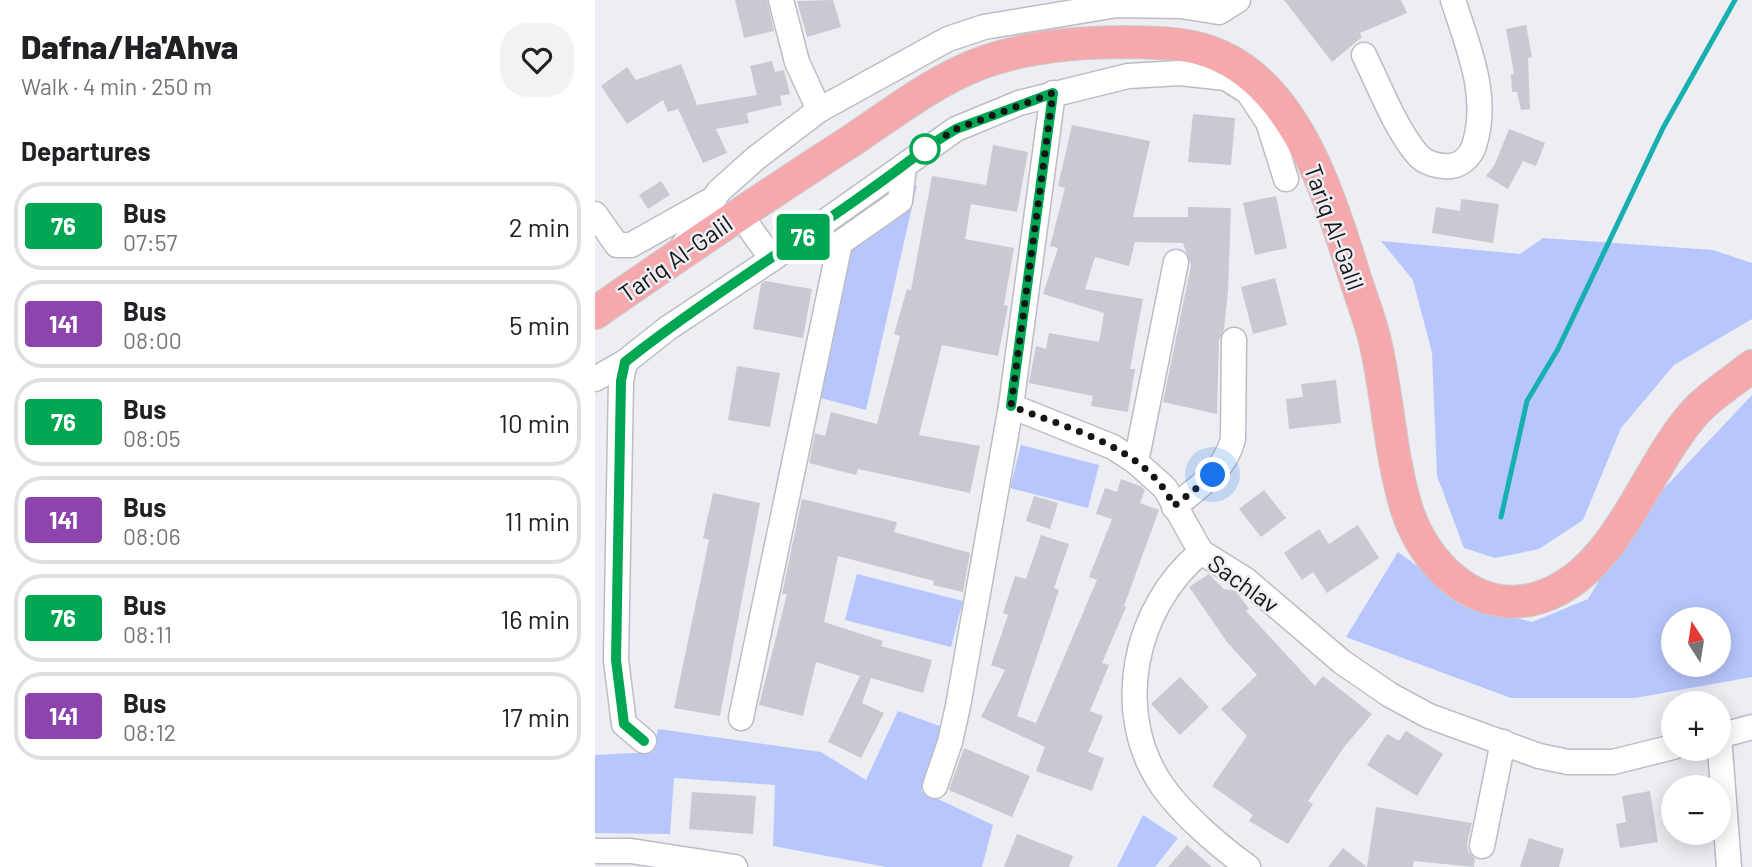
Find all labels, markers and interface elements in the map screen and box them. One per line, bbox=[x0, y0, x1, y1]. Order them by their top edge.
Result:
button: heart bbox=[500, 23, 574, 97]
text: Dafna/Ha'Ahva bbox=[21, 26, 238, 66]
text: Walk · 4 min · 250 m bbox=[21, 72, 212, 100]
unlabelled marker bbox=[910, 134, 940, 164]
text: Departures bbox=[21, 135, 151, 166]
street label: Tariq Al-Galil bbox=[1299, 160, 1371, 294]
text: Bus bbox=[123, 197, 166, 228]
street label: Tariq Al-Galil bbox=[613, 208, 737, 308]
text: 76 bbox=[51, 211, 76, 240]
text: 2 min bbox=[509, 211, 570, 242]
line badge: 76 bbox=[771, 214, 835, 260]
text: 76 bbox=[791, 222, 815, 251]
text: 07:57 bbox=[123, 228, 177, 256]
text: Bus bbox=[123, 295, 166, 326]
text: 141 bbox=[49, 309, 78, 338]
text: 5 min bbox=[509, 309, 570, 340]
text: 08:00 bbox=[123, 326, 182, 354]
text: Bus bbox=[123, 393, 166, 424]
text: 76 bbox=[51, 407, 76, 436]
text: 10 min bbox=[499, 407, 570, 438]
text: 08:05 bbox=[123, 424, 181, 452]
your location bbox=[1195, 457, 1230, 492]
text: Bus bbox=[123, 491, 166, 522]
text: 141 bbox=[49, 505, 78, 534]
text: 11 min bbox=[504, 505, 570, 536]
text: 08:06 bbox=[123, 522, 181, 550]
street label: Sachlav bbox=[1203, 548, 1285, 618]
text: Bus bbox=[123, 589, 166, 620]
text: 76 bbox=[51, 603, 76, 632]
text: 16 min bbox=[500, 603, 570, 634]
north arrow bbox=[1661, 607, 1731, 677]
map controls bbox=[1661, 607, 1731, 845]
text: 08:11 bbox=[123, 620, 172, 648]
text: Bus bbox=[123, 687, 166, 718]
button: + bbox=[1661, 691, 1731, 761]
text: 141 bbox=[49, 701, 78, 730]
text: 17 min bbox=[501, 701, 570, 732]
text: 08:12 bbox=[123, 718, 176, 746]
button: − bbox=[1661, 775, 1731, 845]

